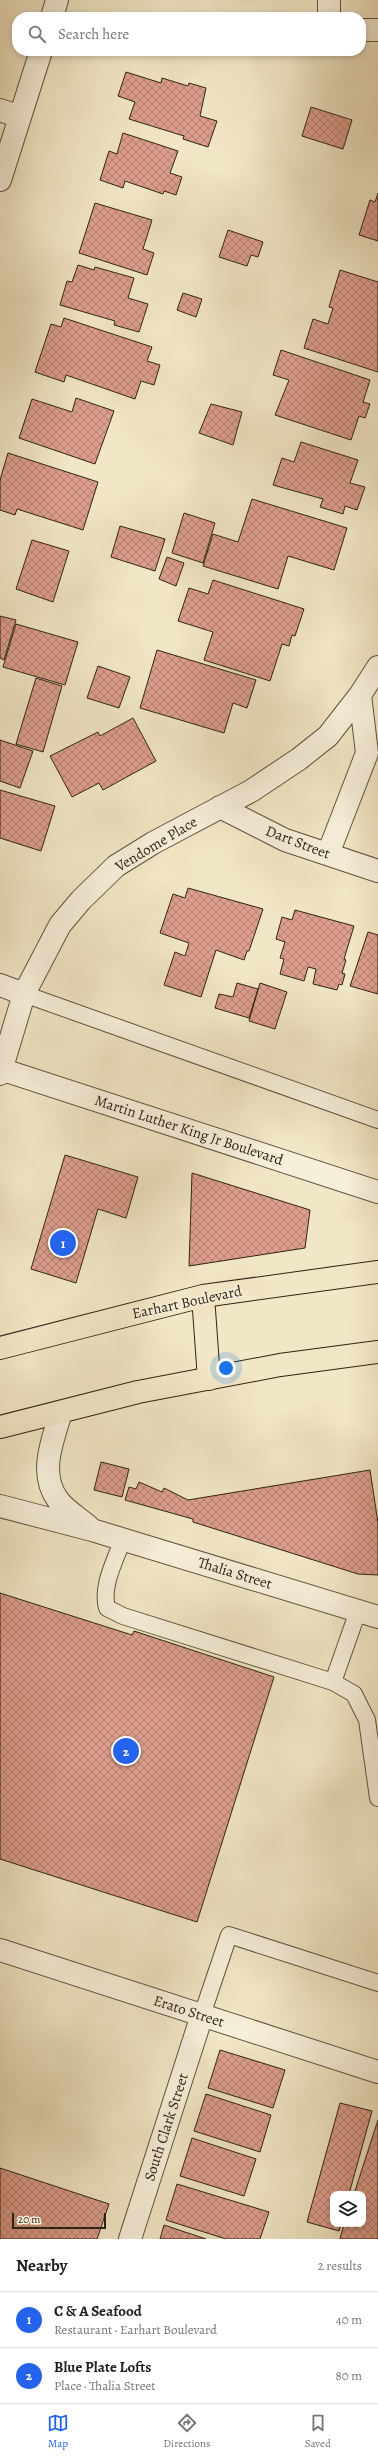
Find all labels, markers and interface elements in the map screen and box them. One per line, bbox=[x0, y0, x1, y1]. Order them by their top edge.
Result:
search box bbox=[12, 12, 366, 56]
icon: search bbox=[26, 23, 48, 45]
text: Search here bbox=[58, 24, 129, 44]
street label: Vendome Place bbox=[110, 811, 201, 877]
street label: Dart Street bbox=[263, 820, 333, 864]
street label: Martin Luther King Jr Boulevard bbox=[92, 1090, 287, 1170]
pin: 1 bbox=[50, 1228, 76, 1258]
street label: Earhart Boulevard bbox=[130, 1280, 245, 1323]
your location bbox=[216, 1358, 236, 1378]
street label: Thalia Street bbox=[195, 1552, 275, 1594]
pin: 2 bbox=[113, 1736, 139, 1766]
street label: Erato Street bbox=[151, 1990, 227, 2032]
street label: South Clark Street bbox=[139, 2070, 193, 2183]
map controls bbox=[330, 2191, 366, 2227]
button: layers bbox=[330, 2191, 366, 2227]
scale bar bbox=[12, 2211, 106, 2230]
text: 20 m bbox=[18, 2212, 40, 2227]
text: Nearby bbox=[16, 2254, 67, 2277]
text: 2 results bbox=[318, 2257, 362, 2274]
text: C & A Seafood bbox=[54, 2301, 142, 2321]
text: 1 bbox=[27, 2311, 31, 2328]
text: 40 m bbox=[336, 2311, 362, 2328]
text: Restaurant · Earhart Boulevard bbox=[54, 2321, 217, 2338]
text: Blue Plate Lofts bbox=[54, 2357, 151, 2377]
text: 2 bbox=[26, 2367, 32, 2384]
text: 80 m bbox=[335, 2367, 362, 2384]
text: Place · Thalia Street bbox=[54, 2377, 156, 2394]
tab: Map bbox=[47, 2412, 69, 2451]
tab: Directions bbox=[163, 2412, 211, 2451]
tab: Saved bbox=[305, 2412, 331, 2451]

